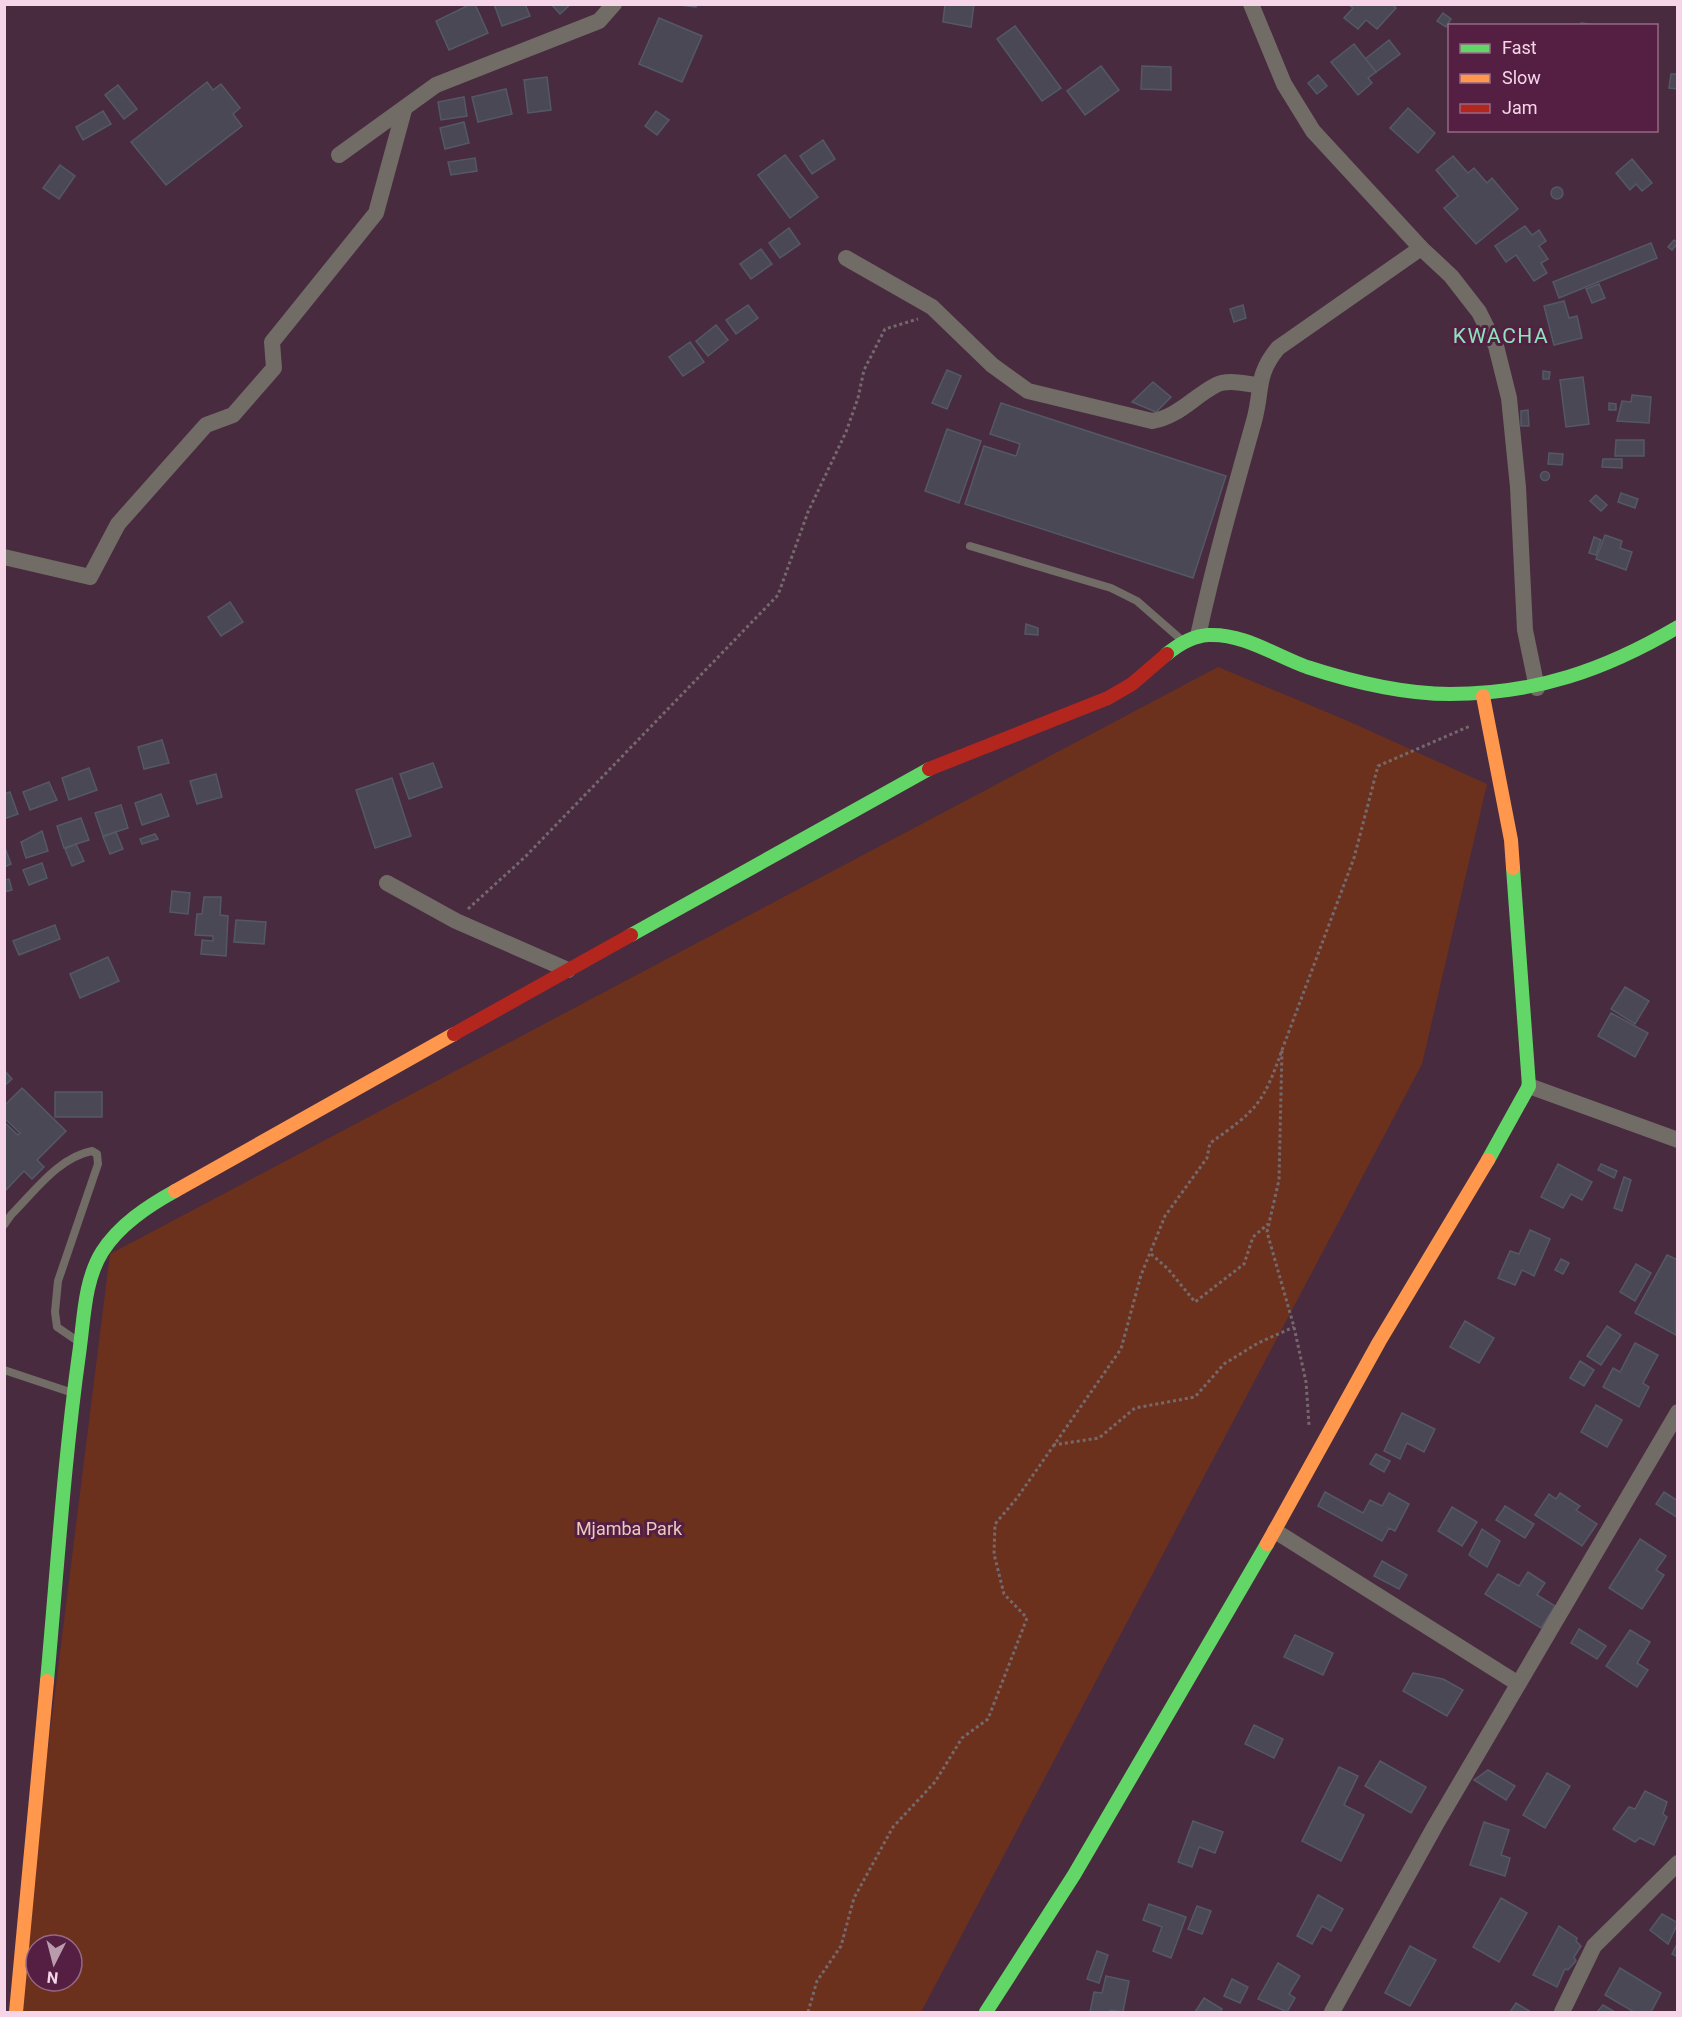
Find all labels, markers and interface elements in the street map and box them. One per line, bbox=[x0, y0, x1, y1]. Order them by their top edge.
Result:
legend bbox=[1448, 24, 1658, 132]
text: Fast bbox=[1502, 37, 1537, 58]
text: Slow bbox=[1502, 67, 1541, 88]
text: Jam bbox=[1502, 97, 1538, 118]
district label: KWACHA bbox=[1453, 324, 1549, 348]
park label: Mjamba Park bbox=[576, 1518, 683, 1539]
north arrow bbox=[24, 1933, 84, 1993]
text: N bbox=[46, 1967, 59, 1987]

